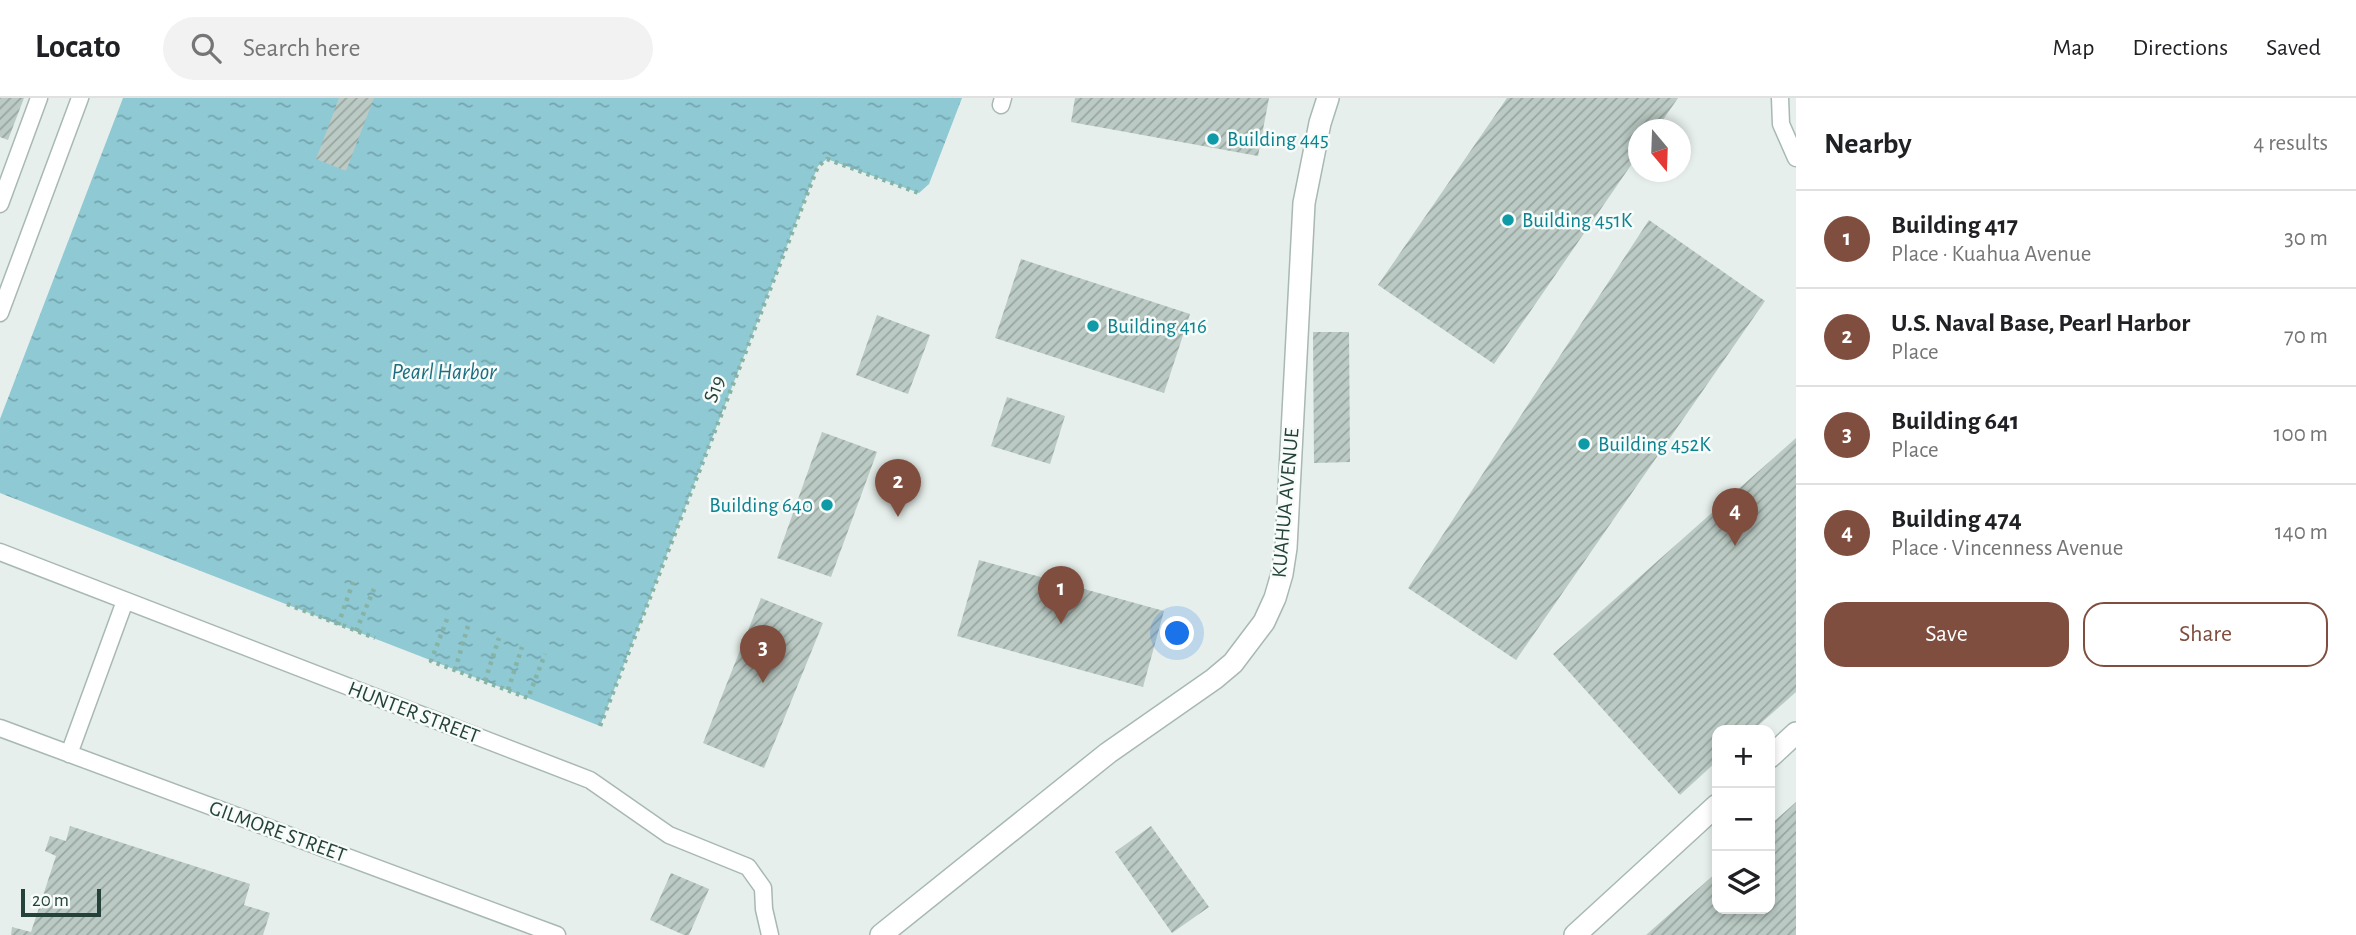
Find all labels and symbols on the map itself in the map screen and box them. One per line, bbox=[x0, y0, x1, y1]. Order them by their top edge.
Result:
north arrow bbox=[1628, 119, 1691, 182]
place label: Building 445 bbox=[1227, 129, 1329, 150]
marker: Building 445 bbox=[1205, 131, 1221, 147]
place label: Building 451K bbox=[1522, 210, 1633, 231]
marker: Building 451K bbox=[1500, 212, 1516, 228]
place label: Building 416 bbox=[1107, 316, 1207, 337]
marker: Building 416 bbox=[1085, 318, 1101, 334]
water label: Pearl Harbor bbox=[391, 361, 497, 384]
street label: S19 bbox=[700, 373, 729, 406]
street label: KUAHUA AVENUE bbox=[1268, 427, 1303, 579]
place label: Building 452K bbox=[1598, 434, 1711, 455]
marker: Building 452K bbox=[1576, 436, 1592, 452]
pin: 2 bbox=[875, 459, 921, 517]
pin: 4 bbox=[1712, 488, 1758, 546]
place label: Building 640 bbox=[709, 495, 813, 516]
marker: Building 640 bbox=[819, 497, 835, 513]
pin: 1 bbox=[1038, 566, 1084, 624]
your location bbox=[1160, 616, 1194, 650]
pin: 3 bbox=[740, 625, 786, 683]
street label: HUNTER STREET bbox=[345, 678, 483, 747]
street label: GILMORE STREET bbox=[206, 797, 349, 866]
scale bar bbox=[21, 886, 102, 918]

